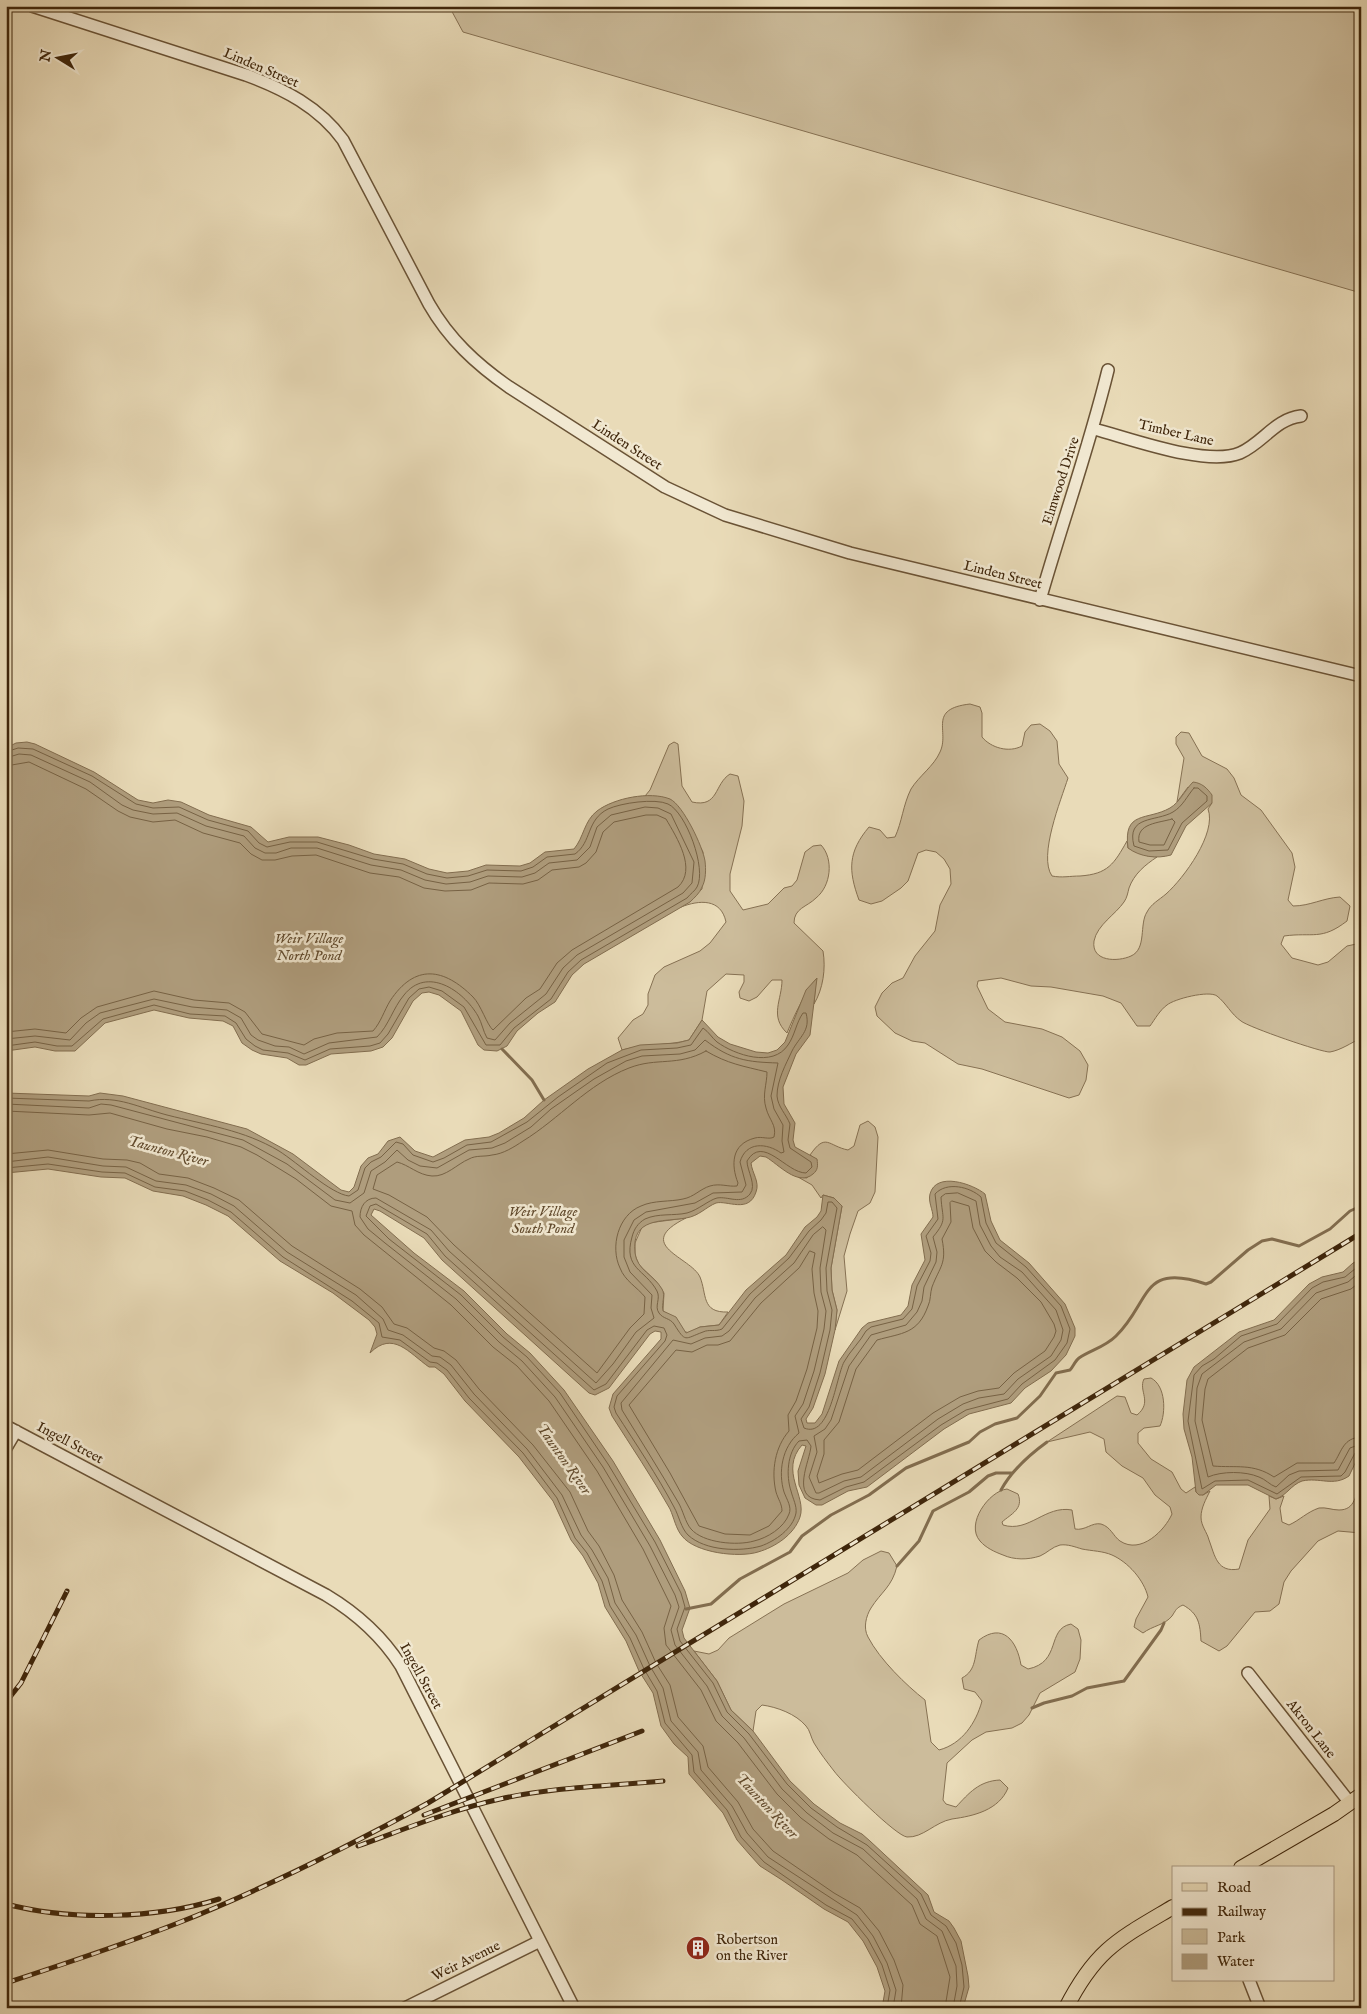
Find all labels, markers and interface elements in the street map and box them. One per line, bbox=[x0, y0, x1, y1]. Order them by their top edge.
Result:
north arrow bbox=[32, 32, 82, 82]
street label: Linden Street bbox=[221, 44, 302, 92]
text: N bbox=[36, 48, 56, 64]
street label: Linden Street bbox=[588, 416, 666, 475]
street label: Timber Lane bbox=[1137, 416, 1216, 451]
street label: Elmwood Drive bbox=[1038, 434, 1084, 527]
street label: Linden Street bbox=[962, 557, 1044, 593]
water label: Weir Village North Pond bbox=[275, 929, 343, 965]
water label: Taunton River bbox=[126, 1131, 211, 1171]
water label: Weir Village South Pond bbox=[509, 1202, 577, 1238]
street label: Ingell Street bbox=[34, 1418, 107, 1468]
water label: Taunton River bbox=[533, 1420, 596, 1499]
street label: Ingell Street bbox=[395, 1640, 447, 1712]
street label: Akron Lane bbox=[1282, 1695, 1340, 1763]
water label: Taunton River bbox=[732, 1769, 803, 1843]
legend bbox=[1172, 1866, 1334, 1982]
text: Road bbox=[1217, 1878, 1252, 1897]
text: Railway bbox=[1217, 1902, 1267, 1921]
text: Park bbox=[1217, 1928, 1247, 1947]
place label: Robertson on the River bbox=[716, 1931, 788, 1965]
building icon: Robertson on the River bbox=[685, 1935, 711, 1961]
street label: Weir Avenue bbox=[429, 1936, 504, 1985]
text: Water bbox=[1217, 1952, 1255, 1971]

